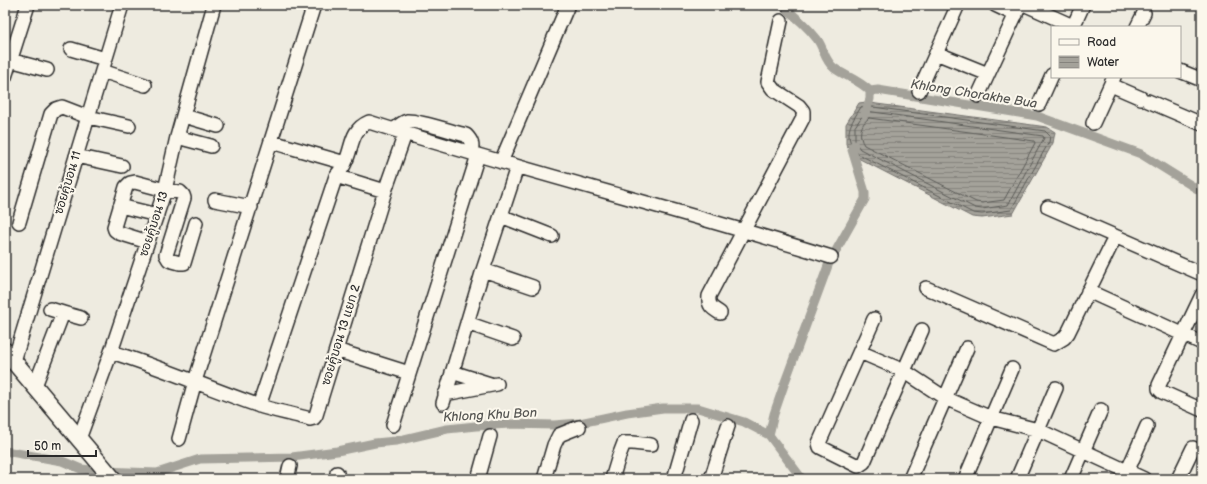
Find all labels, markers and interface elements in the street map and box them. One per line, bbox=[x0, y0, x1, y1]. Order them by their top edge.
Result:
legend bbox=[1051, 26, 1181, 78]
text: Road bbox=[1087, 35, 1116, 50]
text: Water bbox=[1087, 55, 1119, 70]
water label: Khlong Chorakhe Bua bbox=[909, 76, 1039, 112]
street label: ซอยคู้บอน 11 bbox=[51, 149, 86, 217]
street label: ซอยคู้บอน 13 bbox=[136, 189, 173, 259]
street label: ซอยคู้บอน 13 แยก 2 bbox=[318, 283, 364, 388]
water label: Khlong Khu Bon bbox=[443, 405, 537, 425]
scale bar bbox=[28, 432, 96, 458]
text: 50 m bbox=[34, 439, 61, 454]

